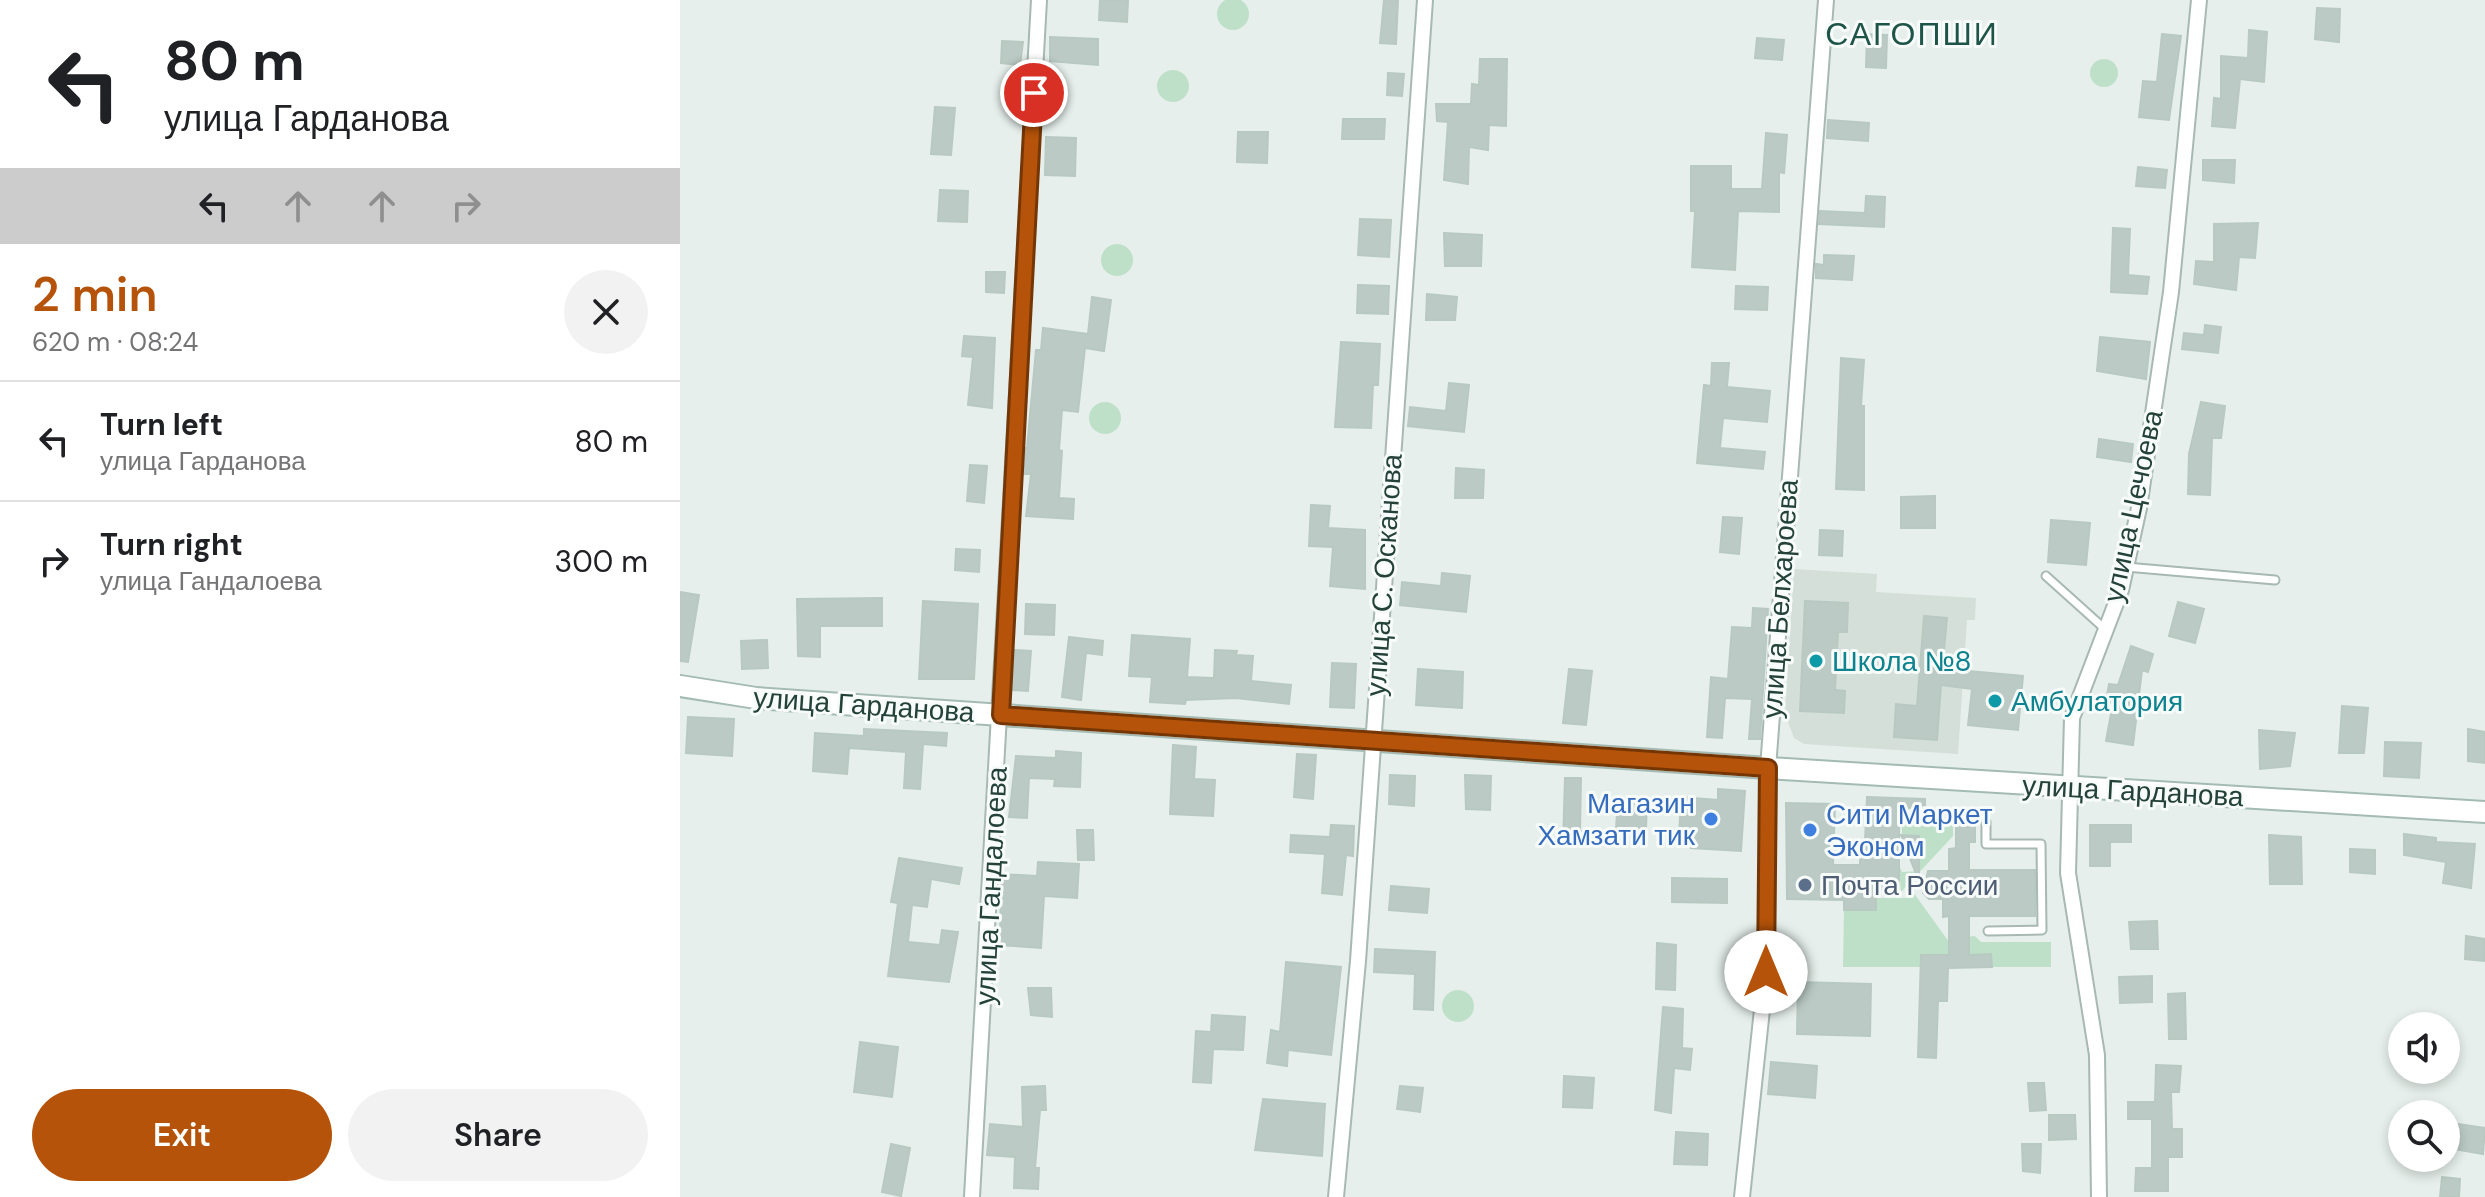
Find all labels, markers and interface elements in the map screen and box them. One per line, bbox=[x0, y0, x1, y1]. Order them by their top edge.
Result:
district label: САГОПШИ bbox=[1825, 13, 1999, 55]
text: 80 m bbox=[164, 24, 305, 97]
icon: left bbox=[32, 32, 136, 136]
pin bbox=[1000, 59, 1068, 127]
icon: arrive bbox=[1012, 71, 1056, 115]
text: улица Гарданова bbox=[164, 95, 449, 142]
icon: left bbox=[192, 184, 236, 228]
icon: ahead bbox=[276, 184, 320, 228]
icon: ahead bbox=[360, 184, 404, 228]
icon: right bbox=[444, 184, 488, 228]
text: 2 min bbox=[32, 263, 158, 326]
button: close bbox=[564, 270, 648, 354]
text: 620 m · 08:24 bbox=[32, 325, 198, 359]
text: Turn left bbox=[100, 405, 223, 444]
street label: улица Цечоева bbox=[2095, 406, 2172, 606]
icon: left bbox=[32, 419, 76, 463]
text: 80 m bbox=[575, 422, 648, 461]
text: улица Гарданова bbox=[100, 444, 306, 478]
street label: улица С. Осканова bbox=[1357, 452, 1411, 698]
street label: улица Белхароева bbox=[1753, 478, 1807, 720]
text: Turn right bbox=[100, 525, 243, 564]
icon: right bbox=[32, 539, 76, 583]
text: 300 m bbox=[555, 542, 648, 581]
text: улица Гандалоева bbox=[100, 564, 322, 598]
place label: Школа №8 bbox=[1832, 643, 1972, 680]
marker: Школа №8 bbox=[1807, 652, 1825, 670]
street label: улица Гарданова bbox=[752, 679, 976, 731]
place label: Амбулатория bbox=[2011, 683, 2183, 720]
marker: Амбулатория bbox=[1986, 692, 2004, 710]
street label: улица Гандалоева bbox=[966, 765, 1016, 1006]
street label: улица Гарданова bbox=[2021, 767, 2245, 815]
place label: Магазин Хамзати тик bbox=[1537, 785, 1696, 854]
place label: Сити Маркет Эконом bbox=[1826, 796, 1993, 865]
marker: Магазин Хамзати тик bbox=[1702, 810, 1720, 828]
marker: Сити Маркет Эконом bbox=[1801, 821, 1819, 839]
place label: Почта России bbox=[1821, 867, 1999, 904]
marker: Почта России bbox=[1796, 876, 1814, 894]
position arrow bbox=[1724, 930, 1808, 1014]
map controls bbox=[2388, 1012, 2460, 1172]
button: sound bbox=[2388, 1012, 2460, 1084]
button: Exit bbox=[32, 1089, 332, 1181]
button: Share bbox=[348, 1089, 648, 1181]
button: search bbox=[2388, 1100, 2460, 1172]

